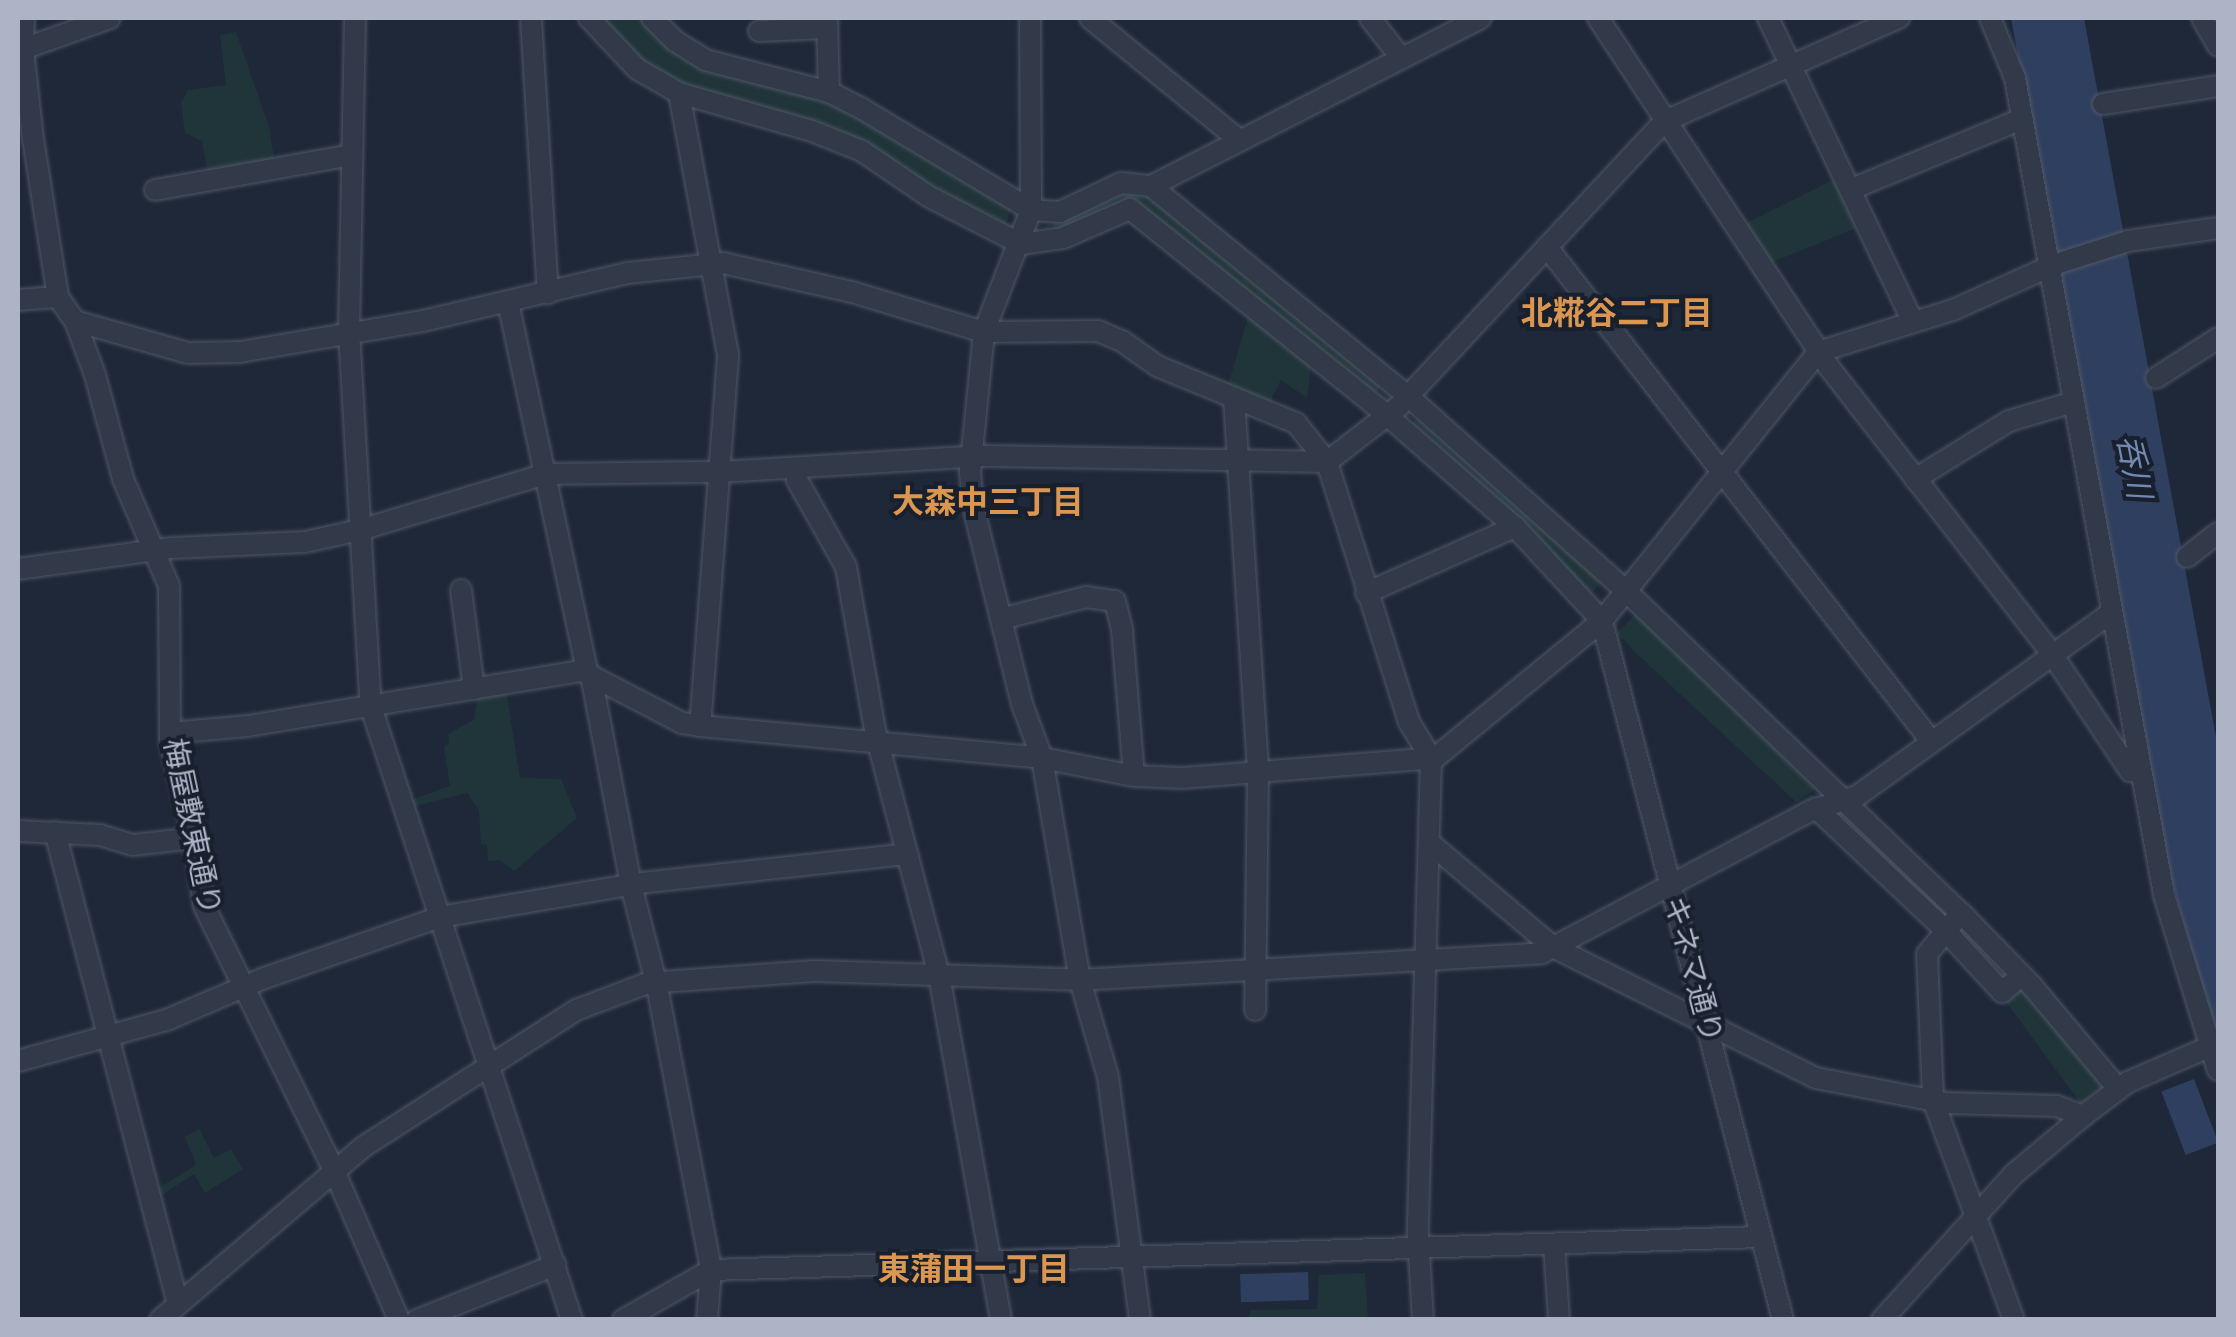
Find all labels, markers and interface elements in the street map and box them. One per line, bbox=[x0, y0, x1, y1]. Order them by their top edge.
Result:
district label: 北糀谷二丁目 bbox=[1521, 295, 1713, 333]
water label: 呑川 bbox=[2108, 432, 2158, 502]
district label: 大森中三丁目 bbox=[892, 484, 1084, 522]
street label: 梅屋敷東通り bbox=[155, 735, 227, 919]
street label: キネマ通り bbox=[1655, 893, 1729, 1047]
district label: 東蒲田一丁目 bbox=[878, 1251, 1070, 1289]

